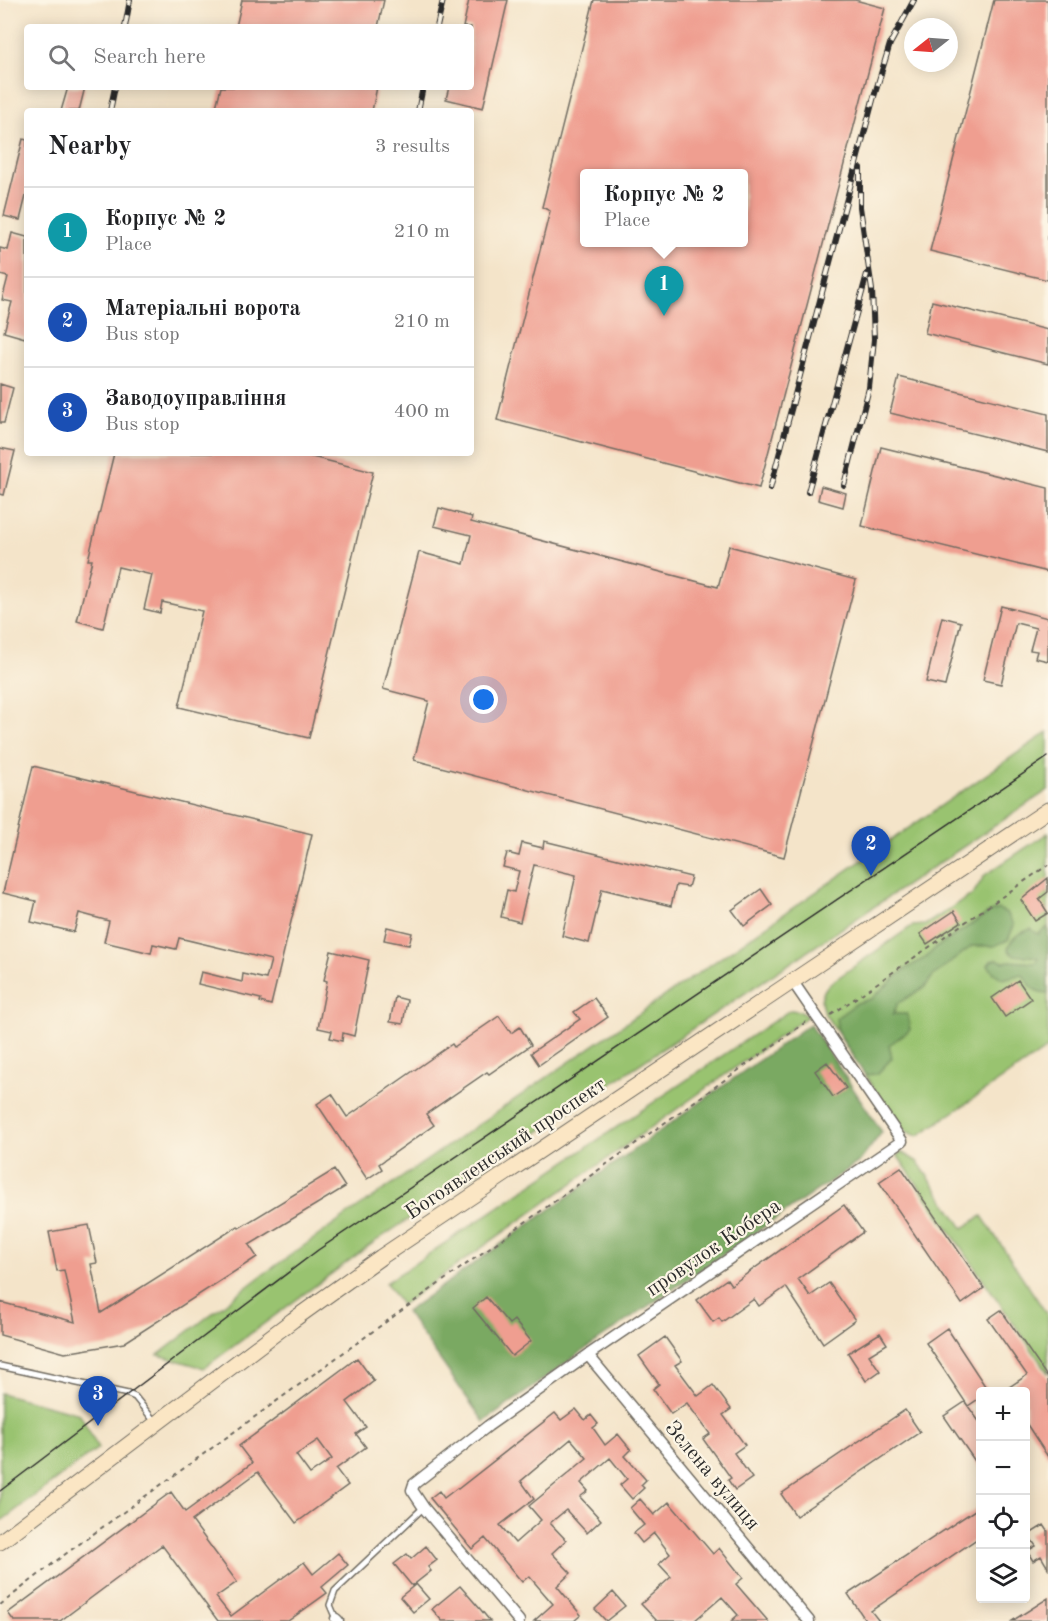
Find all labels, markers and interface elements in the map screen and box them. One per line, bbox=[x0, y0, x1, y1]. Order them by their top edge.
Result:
north arrow bbox=[904, 18, 958, 72]
search box bbox=[24, 24, 474, 90]
icon: search bbox=[45, 41, 78, 74]
text: Search here bbox=[93, 46, 206, 68]
text: Nearby bbox=[48, 134, 132, 160]
text: 3 results bbox=[375, 137, 450, 157]
popup bbox=[580, 169, 748, 247]
text: Корпус № 2 bbox=[603, 184, 725, 206]
text: Корпус № 2 bbox=[105, 208, 226, 230]
text: Place bbox=[603, 211, 650, 231]
text: 1 bbox=[62, 222, 73, 242]
text: 210 m bbox=[394, 222, 450, 242]
text: Place bbox=[105, 235, 152, 255]
pin: 1 bbox=[644, 266, 684, 316]
text: Матеріальні ворота bbox=[105, 298, 301, 320]
text: 2 bbox=[62, 312, 73, 332]
text: 210 m bbox=[394, 312, 450, 332]
text: Bus stop bbox=[105, 325, 180, 345]
text: Заводоуправління bbox=[105, 388, 287, 410]
text: 3 bbox=[62, 402, 73, 422]
text: 400 m bbox=[394, 402, 450, 422]
text: Bus stop bbox=[105, 415, 180, 435]
your location bbox=[469, 685, 498, 714]
pin: 2 bbox=[852, 826, 890, 876]
street label: Богоявленський проспект bbox=[402, 1074, 610, 1224]
street label: провулок Кобера bbox=[643, 1196, 785, 1301]
pin: 3 bbox=[78, 1376, 118, 1426]
map controls bbox=[976, 1387, 1030, 1603]
button: + bbox=[976, 1387, 1030, 1441]
street label: Зелена вулиця bbox=[660, 1417, 763, 1535]
button: − bbox=[976, 1441, 1030, 1495]
button: locate bbox=[976, 1495, 1030, 1549]
button: layers bbox=[976, 1549, 1030, 1603]

